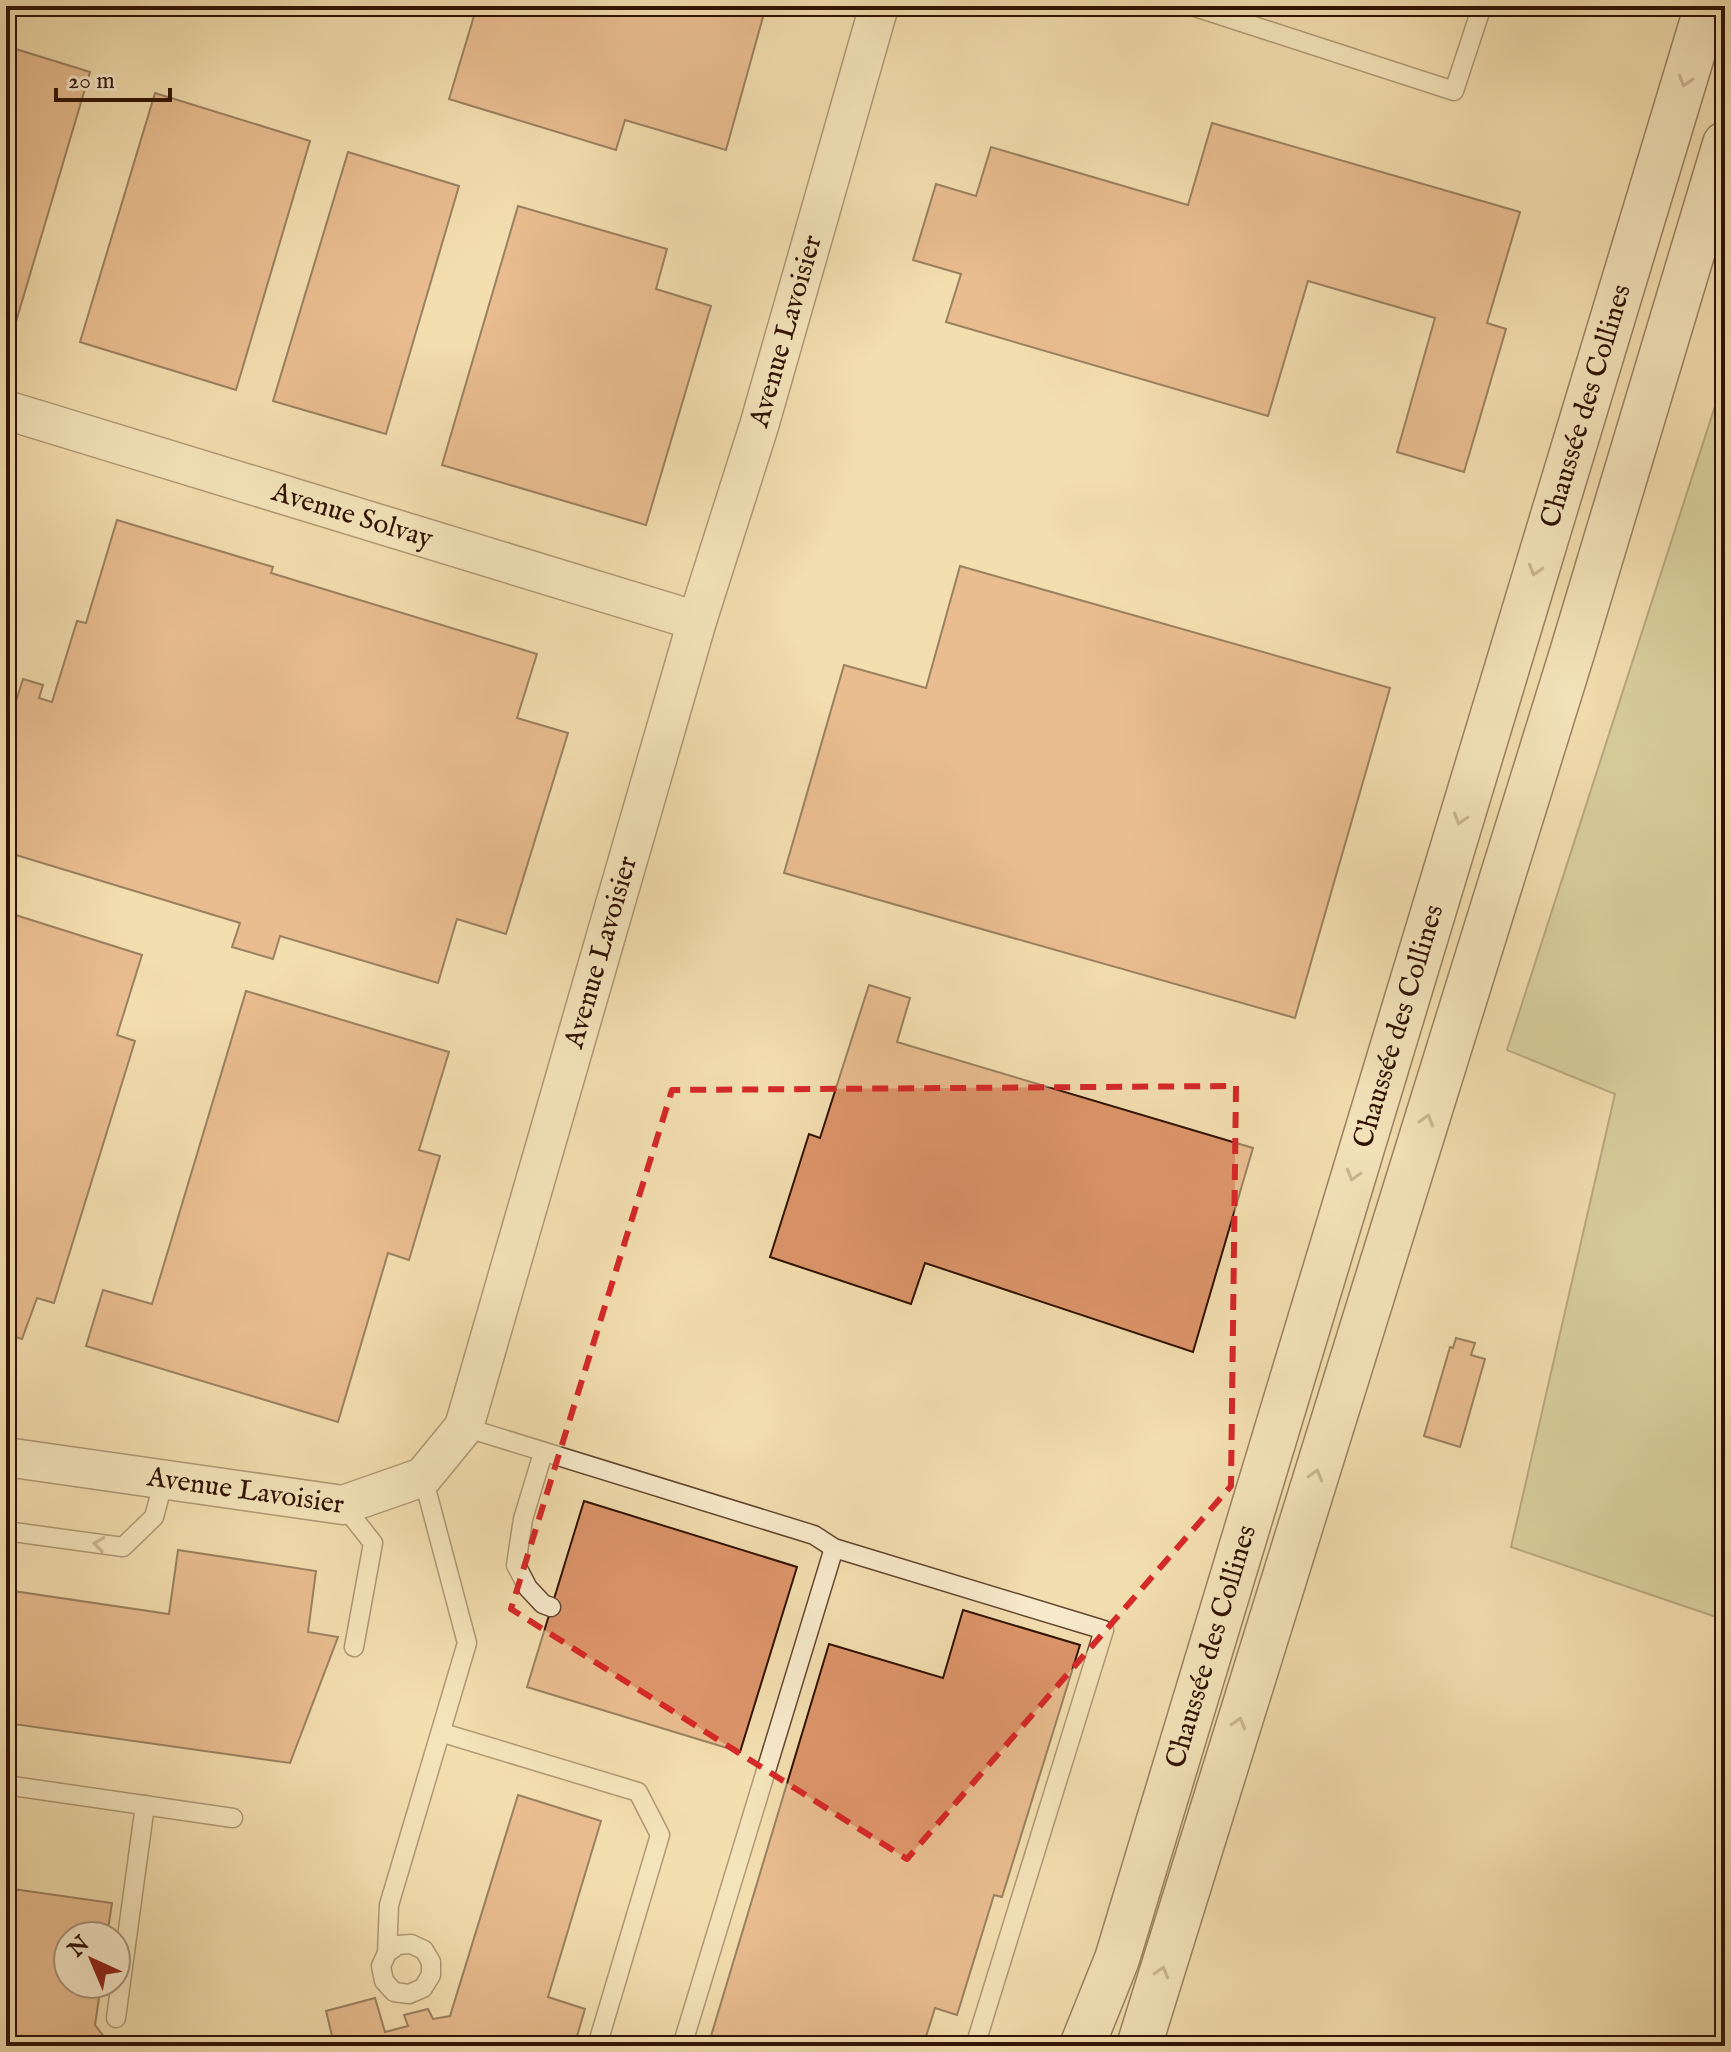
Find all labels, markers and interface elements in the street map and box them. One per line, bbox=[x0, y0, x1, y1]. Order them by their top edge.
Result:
scale bar bbox=[56, 52, 170, 102]
text: 20 m bbox=[68, 66, 115, 97]
one-way arrow bbox=[1678, 73, 1694, 87]
street label: Avenue Lavoisier bbox=[742, 231, 830, 432]
street label: Chaussée des Collines bbox=[1533, 280, 1639, 532]
street label: Avenue Solvay bbox=[267, 474, 437, 557]
one-way arrow bbox=[1528, 563, 1544, 577]
one-way arrow bbox=[1453, 812, 1469, 826]
street label: Avenue Lavoisier bbox=[557, 852, 646, 1053]
street label: Chaussée des Collines bbox=[1345, 901, 1452, 1152]
one-way arrow bbox=[1418, 1113, 1434, 1127]
one-way arrow bbox=[1346, 1168, 1362, 1182]
street label: Avenue Lavoisier bbox=[144, 1460, 346, 1522]
one-way arrow bbox=[1307, 1469, 1323, 1483]
street label: Chaussée des Collines bbox=[1158, 1521, 1265, 1773]
one-way arrow bbox=[92, 1536, 106, 1553]
one-way arrow bbox=[1230, 1717, 1246, 1731]
north arrow bbox=[52, 1920, 132, 2000]
text: N bbox=[62, 1930, 96, 1964]
one-way arrow bbox=[1153, 1965, 1169, 1979]

